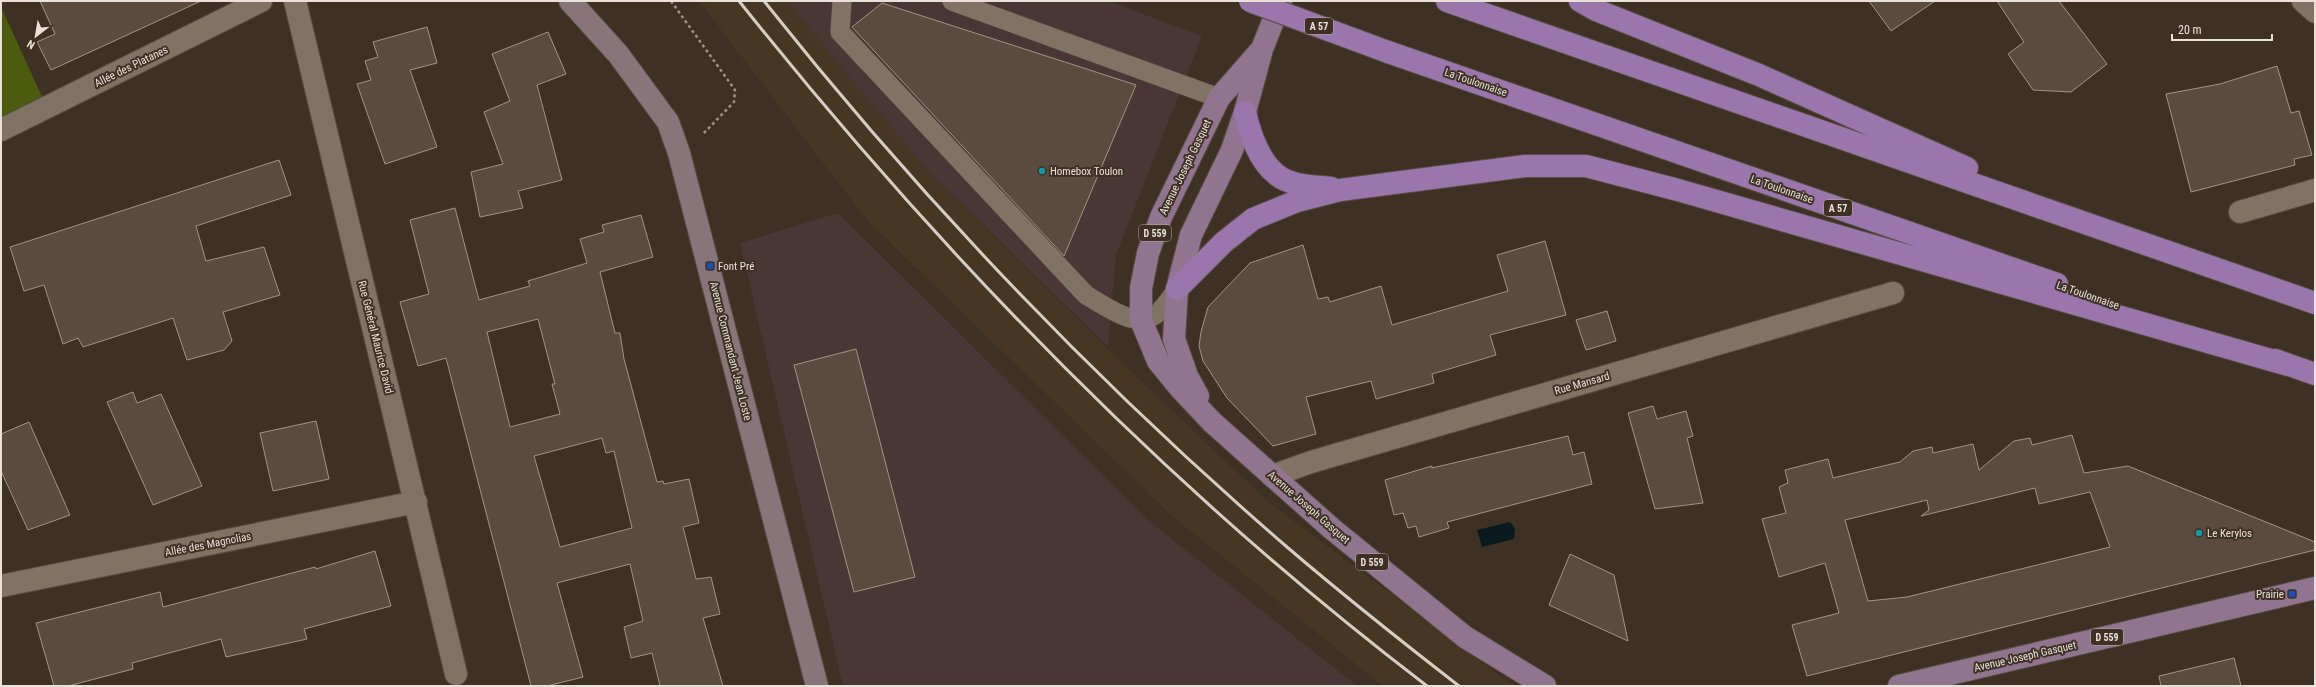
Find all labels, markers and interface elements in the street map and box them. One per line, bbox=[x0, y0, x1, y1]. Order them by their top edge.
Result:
north arrow bbox=[16, 16, 56, 56]
scale bar bbox=[2172, 16, 2272, 42]
road number: A 57 bbox=[1305, 18, 1333, 34]
text: 20 m bbox=[2178, 23, 2202, 37]
text: N bbox=[25, 37, 37, 51]
street label: Allée des Platanes bbox=[92, 43, 170, 90]
street label: La Toulonnaise bbox=[1443, 66, 1509, 99]
street label: Avenue Joseph Gasquet bbox=[1157, 117, 1214, 217]
place label: Homebox Toulon bbox=[1050, 165, 1123, 178]
marker: Homebox Toulon bbox=[1037, 166, 1047, 176]
street label: La Toulonnaise bbox=[1749, 173, 1815, 206]
road number: A 57 bbox=[1824, 200, 1852, 216]
road number: D 559 bbox=[1139, 225, 1171, 241]
place label: Font Pré bbox=[718, 260, 754, 273]
marker: Font Pré bbox=[705, 261, 715, 271]
street label: Rue Général Maurice David bbox=[355, 279, 396, 395]
street label: La Toulonnaise bbox=[2055, 279, 2121, 312]
street label: Avenue Commandant Jean Loste bbox=[707, 280, 754, 422]
street label: Rue Mansard bbox=[1553, 369, 1611, 398]
street label: Avenue Joseph Gasquet bbox=[1265, 468, 1352, 547]
place label: Le Kerylos bbox=[2207, 527, 2252, 540]
marker: Le Kerylos bbox=[2194, 528, 2204, 538]
street label: Allée des Magnolias bbox=[164, 530, 252, 559]
road number: D 559 bbox=[1356, 554, 1388, 570]
place label: Prairie bbox=[2256, 588, 2284, 601]
marker: Prairie bbox=[2287, 589, 2297, 599]
road number: D 559 bbox=[2091, 629, 2123, 645]
street label: Avenue Joseph Gasquet bbox=[1973, 638, 2077, 675]

